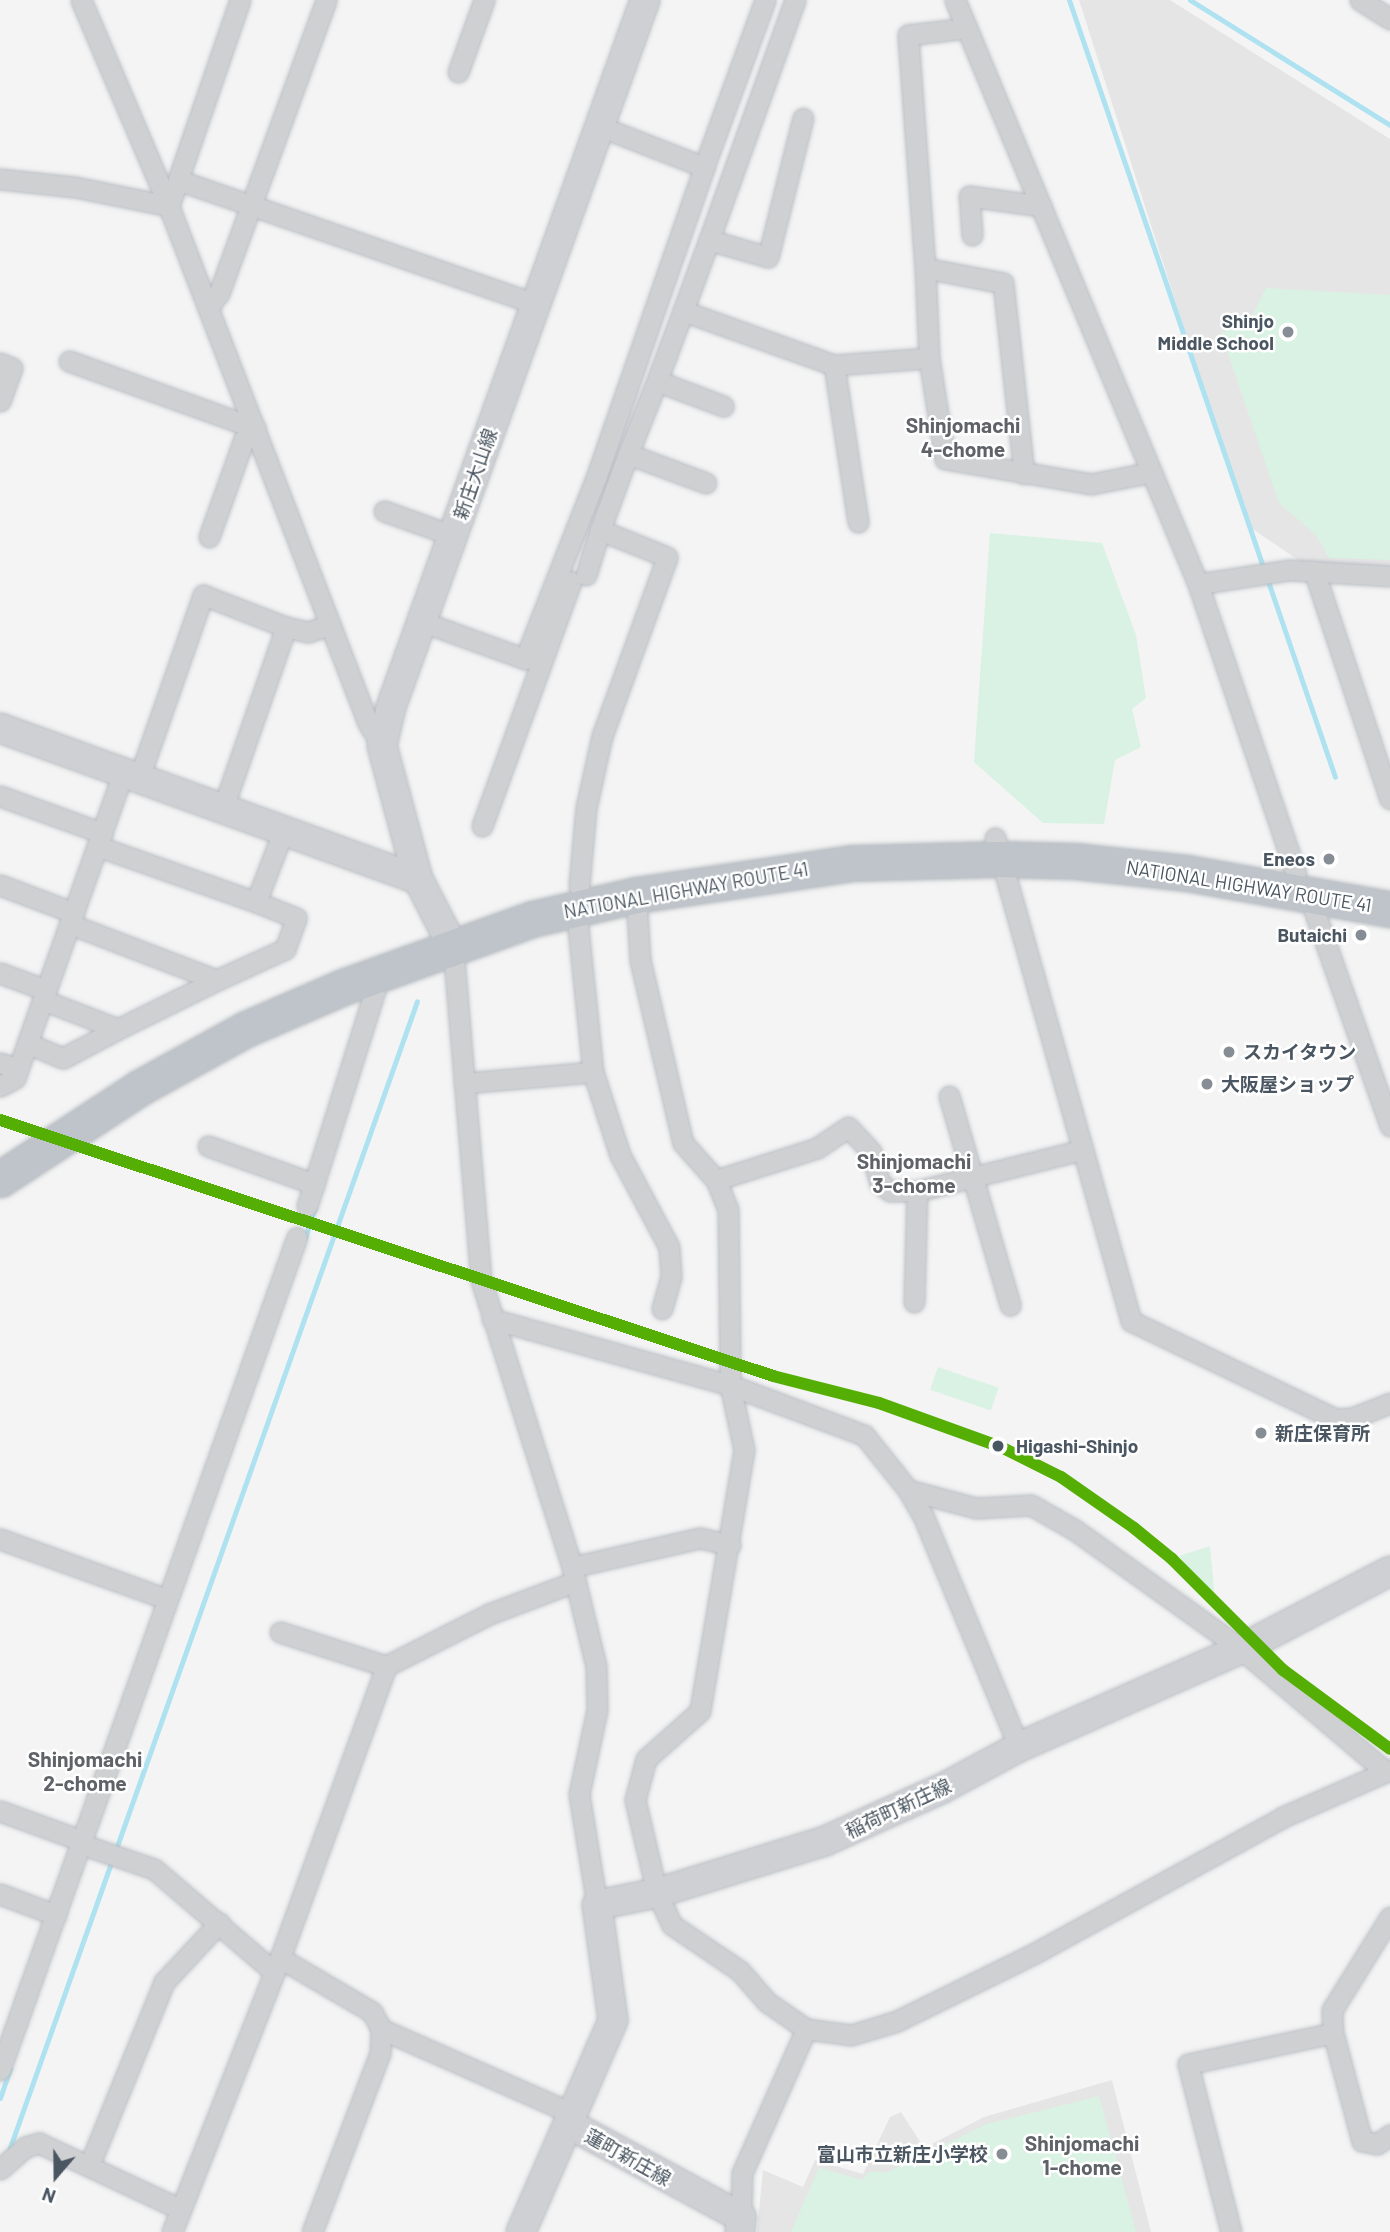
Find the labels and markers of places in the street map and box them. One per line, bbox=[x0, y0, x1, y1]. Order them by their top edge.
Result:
place label: Shinjo Middle School bbox=[1158, 310, 1274, 354]
marker: Shinjo Middle School bbox=[1280, 324, 1296, 340]
place label: Eneos bbox=[1263, 848, 1315, 870]
marker: Eneos bbox=[1321, 851, 1337, 867]
place label: Butaichi bbox=[1277, 924, 1347, 946]
marker: Butaichi bbox=[1353, 927, 1369, 943]
place label: スカイタウン bbox=[1243, 1041, 1357, 1063]
marker: スカイタウン bbox=[1221, 1044, 1237, 1060]
place label: 大阪屋ショップ bbox=[1221, 1073, 1354, 1095]
marker: 大阪屋ショップ bbox=[1199, 1076, 1215, 1092]
place label: 新庄保育所 bbox=[1275, 1422, 1370, 1444]
marker: 新庄保育所 bbox=[1253, 1425, 1269, 1441]
marker: Higashi-Shinjo bbox=[986, 1434, 1010, 1458]
place label: Higashi-Shinjo bbox=[1016, 1435, 1138, 1457]
place label: 富山市立新庄小学校 bbox=[817, 2143, 988, 2165]
marker: 富山市立新庄小学校 bbox=[994, 2146, 1010, 2162]

